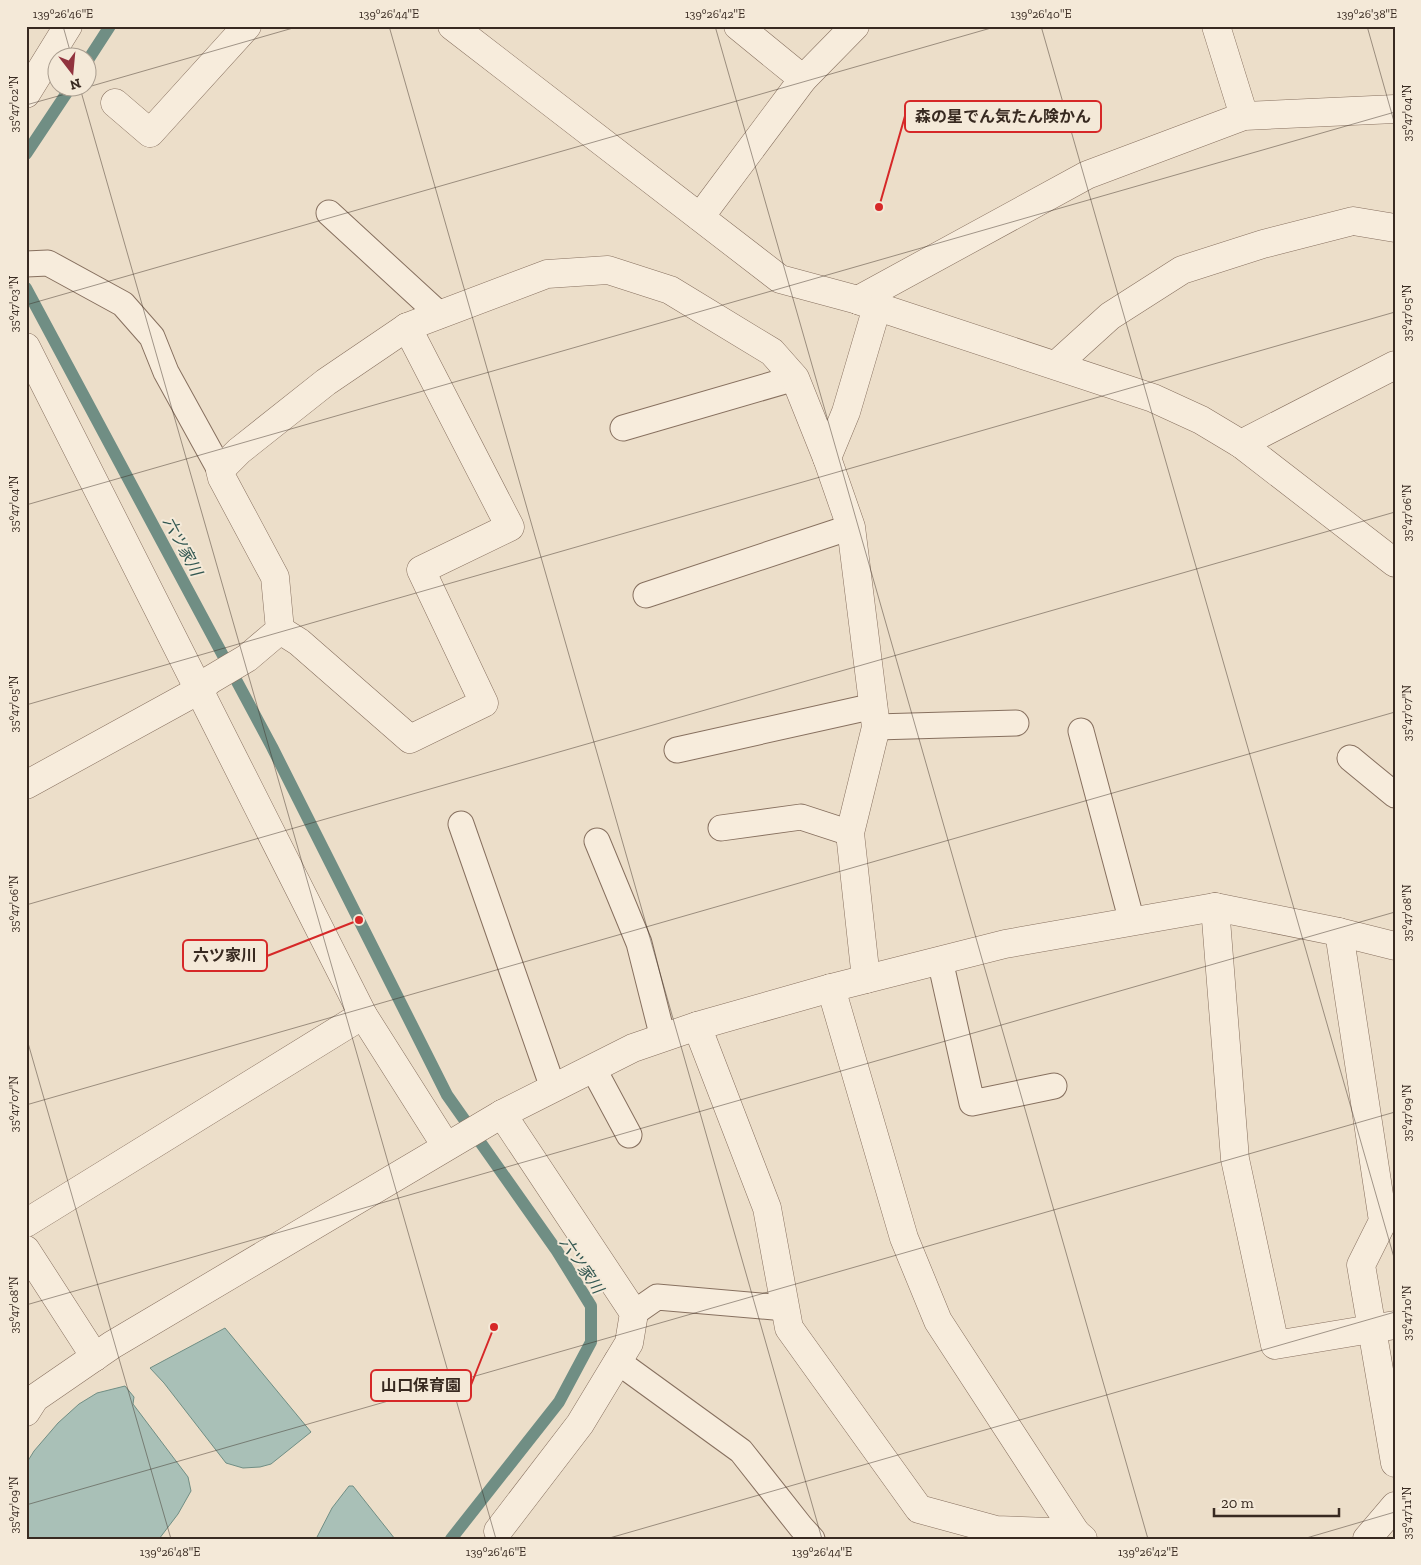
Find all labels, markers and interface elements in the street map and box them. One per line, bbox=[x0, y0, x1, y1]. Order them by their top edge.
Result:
text: 139°26'46"E bbox=[33, 7, 93, 21]
text: 139°26'44"E bbox=[359, 7, 419, 21]
text: 139°26'42"E bbox=[685, 7, 745, 21]
text: 139°26'40"E bbox=[1011, 7, 1071, 21]
text: 139°26'38"E bbox=[1337, 7, 1397, 21]
north arrow bbox=[48, 48, 98, 98]
text: N bbox=[68, 74, 83, 94]
text: 35°47'02"N bbox=[7, 75, 21, 132]
text: 35°47'04"N bbox=[1400, 84, 1414, 141]
callout: 森の星でん気たん険かん bbox=[905, 101, 1101, 132]
text: 森の星でん気たん険かん bbox=[915, 107, 1091, 126]
text: 35°47'03"N bbox=[7, 276, 21, 332]
text: 35°47'05"N bbox=[1400, 284, 1414, 341]
text: 35°47'04"N bbox=[7, 475, 21, 532]
text: 35°47'06"N bbox=[1400, 484, 1414, 542]
water label: 六ツ家川 bbox=[159, 514, 207, 581]
text: 35°47'05"N bbox=[7, 675, 21, 732]
text: 35°47'07"N bbox=[1400, 685, 1414, 741]
text: 35°47'06"N bbox=[7, 875, 21, 933]
text: 35°47'08"N bbox=[1400, 884, 1414, 942]
callout: 六ツ家川 bbox=[183, 940, 267, 971]
text: 六ツ家川 bbox=[193, 946, 257, 965]
text: 35°47'07"N bbox=[7, 1076, 21, 1132]
text: 35°47'09"N bbox=[1400, 1084, 1414, 1142]
water label: 六ツ家川 bbox=[556, 1233, 608, 1299]
text: 35°47'08"N bbox=[7, 1276, 21, 1334]
text: 35°47'10"N bbox=[1400, 1285, 1414, 1341]
callout: 山口保育園 bbox=[371, 1370, 471, 1401]
text: 山口保育園 bbox=[381, 1376, 461, 1395]
text: 35°47'09"N bbox=[7, 1476, 21, 1534]
scale bar bbox=[1214, 1485, 1338, 1517]
text: 35°47'11"N bbox=[1400, 1486, 1414, 1539]
text: 20 m bbox=[1221, 1494, 1254, 1512]
text: 139°26'48"E bbox=[140, 1545, 200, 1559]
text: 139°26'46"E bbox=[466, 1545, 526, 1559]
text: 139°26'44"E bbox=[792, 1545, 852, 1559]
text: 139°26'42"E bbox=[1118, 1545, 1178, 1559]

